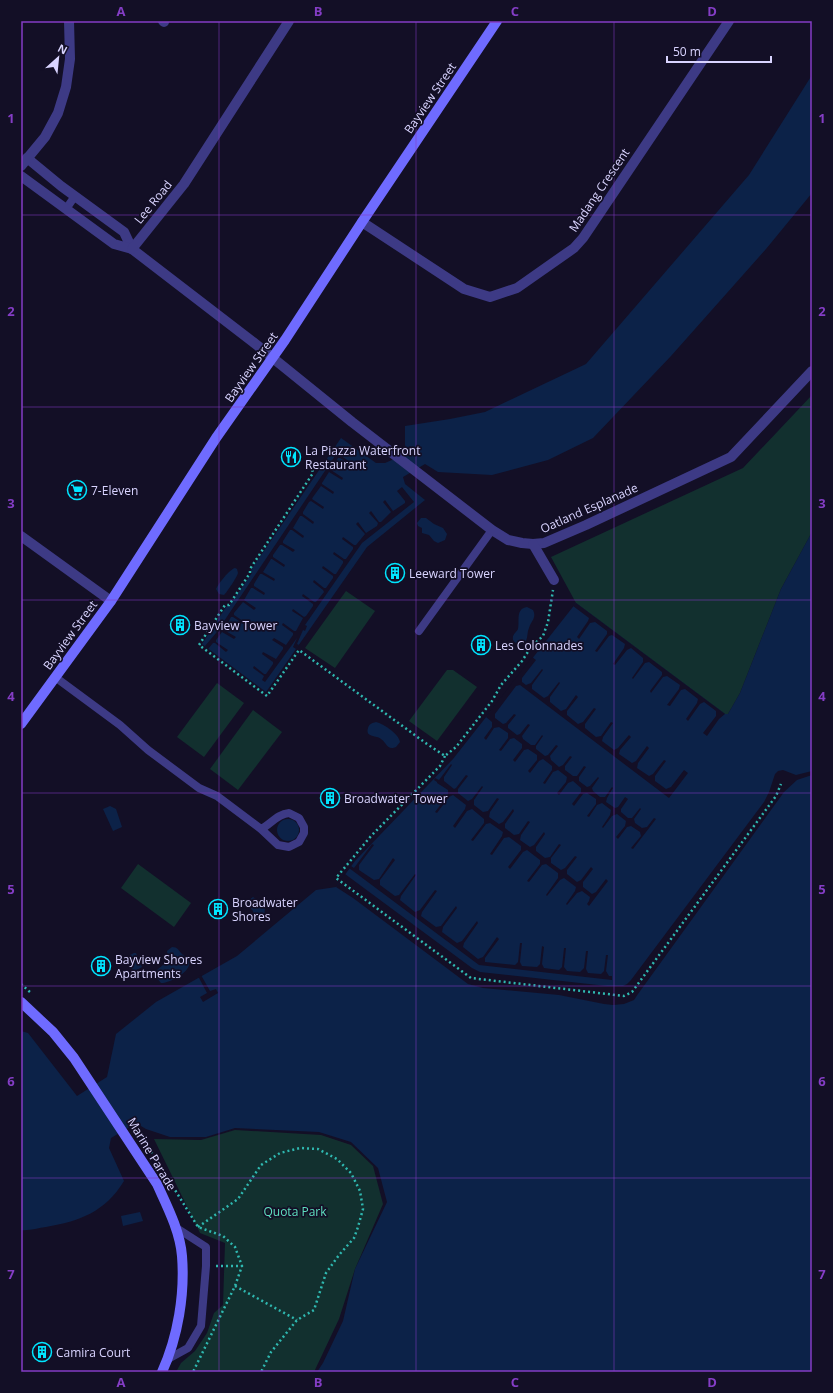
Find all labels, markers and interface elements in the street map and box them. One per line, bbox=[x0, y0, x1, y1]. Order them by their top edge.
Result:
text: A bbox=[117, 2, 126, 20]
text: B bbox=[314, 2, 323, 20]
text: C bbox=[511, 2, 519, 20]
text: D bbox=[707, 2, 717, 20]
north arrow bbox=[38, 38, 78, 78]
scale bar bbox=[667, 38, 771, 64]
text: N bbox=[55, 40, 70, 57]
text: 50 m bbox=[673, 43, 701, 60]
street label: Bayview Street bbox=[400, 59, 460, 137]
text: 1 bbox=[7, 109, 15, 127]
text: 1 bbox=[818, 109, 826, 127]
street label: Madang Crescent bbox=[565, 145, 633, 235]
street label: Lee Road bbox=[130, 177, 176, 227]
text: 2 bbox=[7, 302, 15, 320]
text: 2 bbox=[818, 302, 826, 320]
street label: Bayview Street bbox=[220, 328, 282, 406]
place label: La Piazza Waterfront Restaurant bbox=[305, 442, 420, 473]
restaurant icon: La Piazza Waterfront Restaurant bbox=[280, 446, 302, 468]
supermarket icon: 7-Eleven bbox=[66, 479, 88, 501]
street label: Oatland Esplanade bbox=[537, 479, 641, 537]
place label: 7-Eleven bbox=[91, 482, 138, 499]
text: 3 bbox=[7, 494, 15, 512]
text: 3 bbox=[818, 494, 826, 512]
building icon: Leeward Tower bbox=[384, 562, 406, 584]
place label: Leeward Tower bbox=[409, 565, 495, 582]
street label: Bayview Street bbox=[39, 597, 101, 673]
building icon: Bayview Tower bbox=[169, 614, 191, 636]
place label: Bayview Tower bbox=[194, 617, 277, 634]
building icon: Les Colonnades bbox=[470, 634, 492, 656]
place label: Les Colonnades bbox=[495, 637, 583, 654]
text: 4 bbox=[7, 687, 15, 705]
text: 4 bbox=[818, 687, 826, 705]
building icon: Broadwater Tower bbox=[319, 787, 341, 809]
place label: Broadwater Tower bbox=[344, 790, 448, 807]
text: 5 bbox=[7, 880, 15, 898]
text: 5 bbox=[818, 880, 826, 898]
place label: Broadwater Shores bbox=[232, 894, 298, 925]
building icon: Broadwater Shores bbox=[207, 898, 229, 920]
place label: Bayview Shores Apartments bbox=[115, 951, 202, 982]
building icon: Bayview Shores Apartments bbox=[90, 955, 112, 977]
text: 6 bbox=[7, 1072, 15, 1090]
text: 6 bbox=[818, 1072, 826, 1090]
street label: Marine Parade bbox=[124, 1114, 181, 1194]
park label: Quota Park bbox=[263, 1203, 327, 1220]
text: 7 bbox=[7, 1265, 15, 1283]
text: 7 bbox=[818, 1265, 826, 1283]
building icon: Camira Court bbox=[31, 1341, 53, 1363]
place label: Camira Court bbox=[56, 1344, 130, 1361]
text: A bbox=[117, 1373, 126, 1391]
text: B bbox=[314, 1373, 323, 1391]
text: C bbox=[511, 1373, 519, 1391]
text: D bbox=[707, 1373, 717, 1391]

